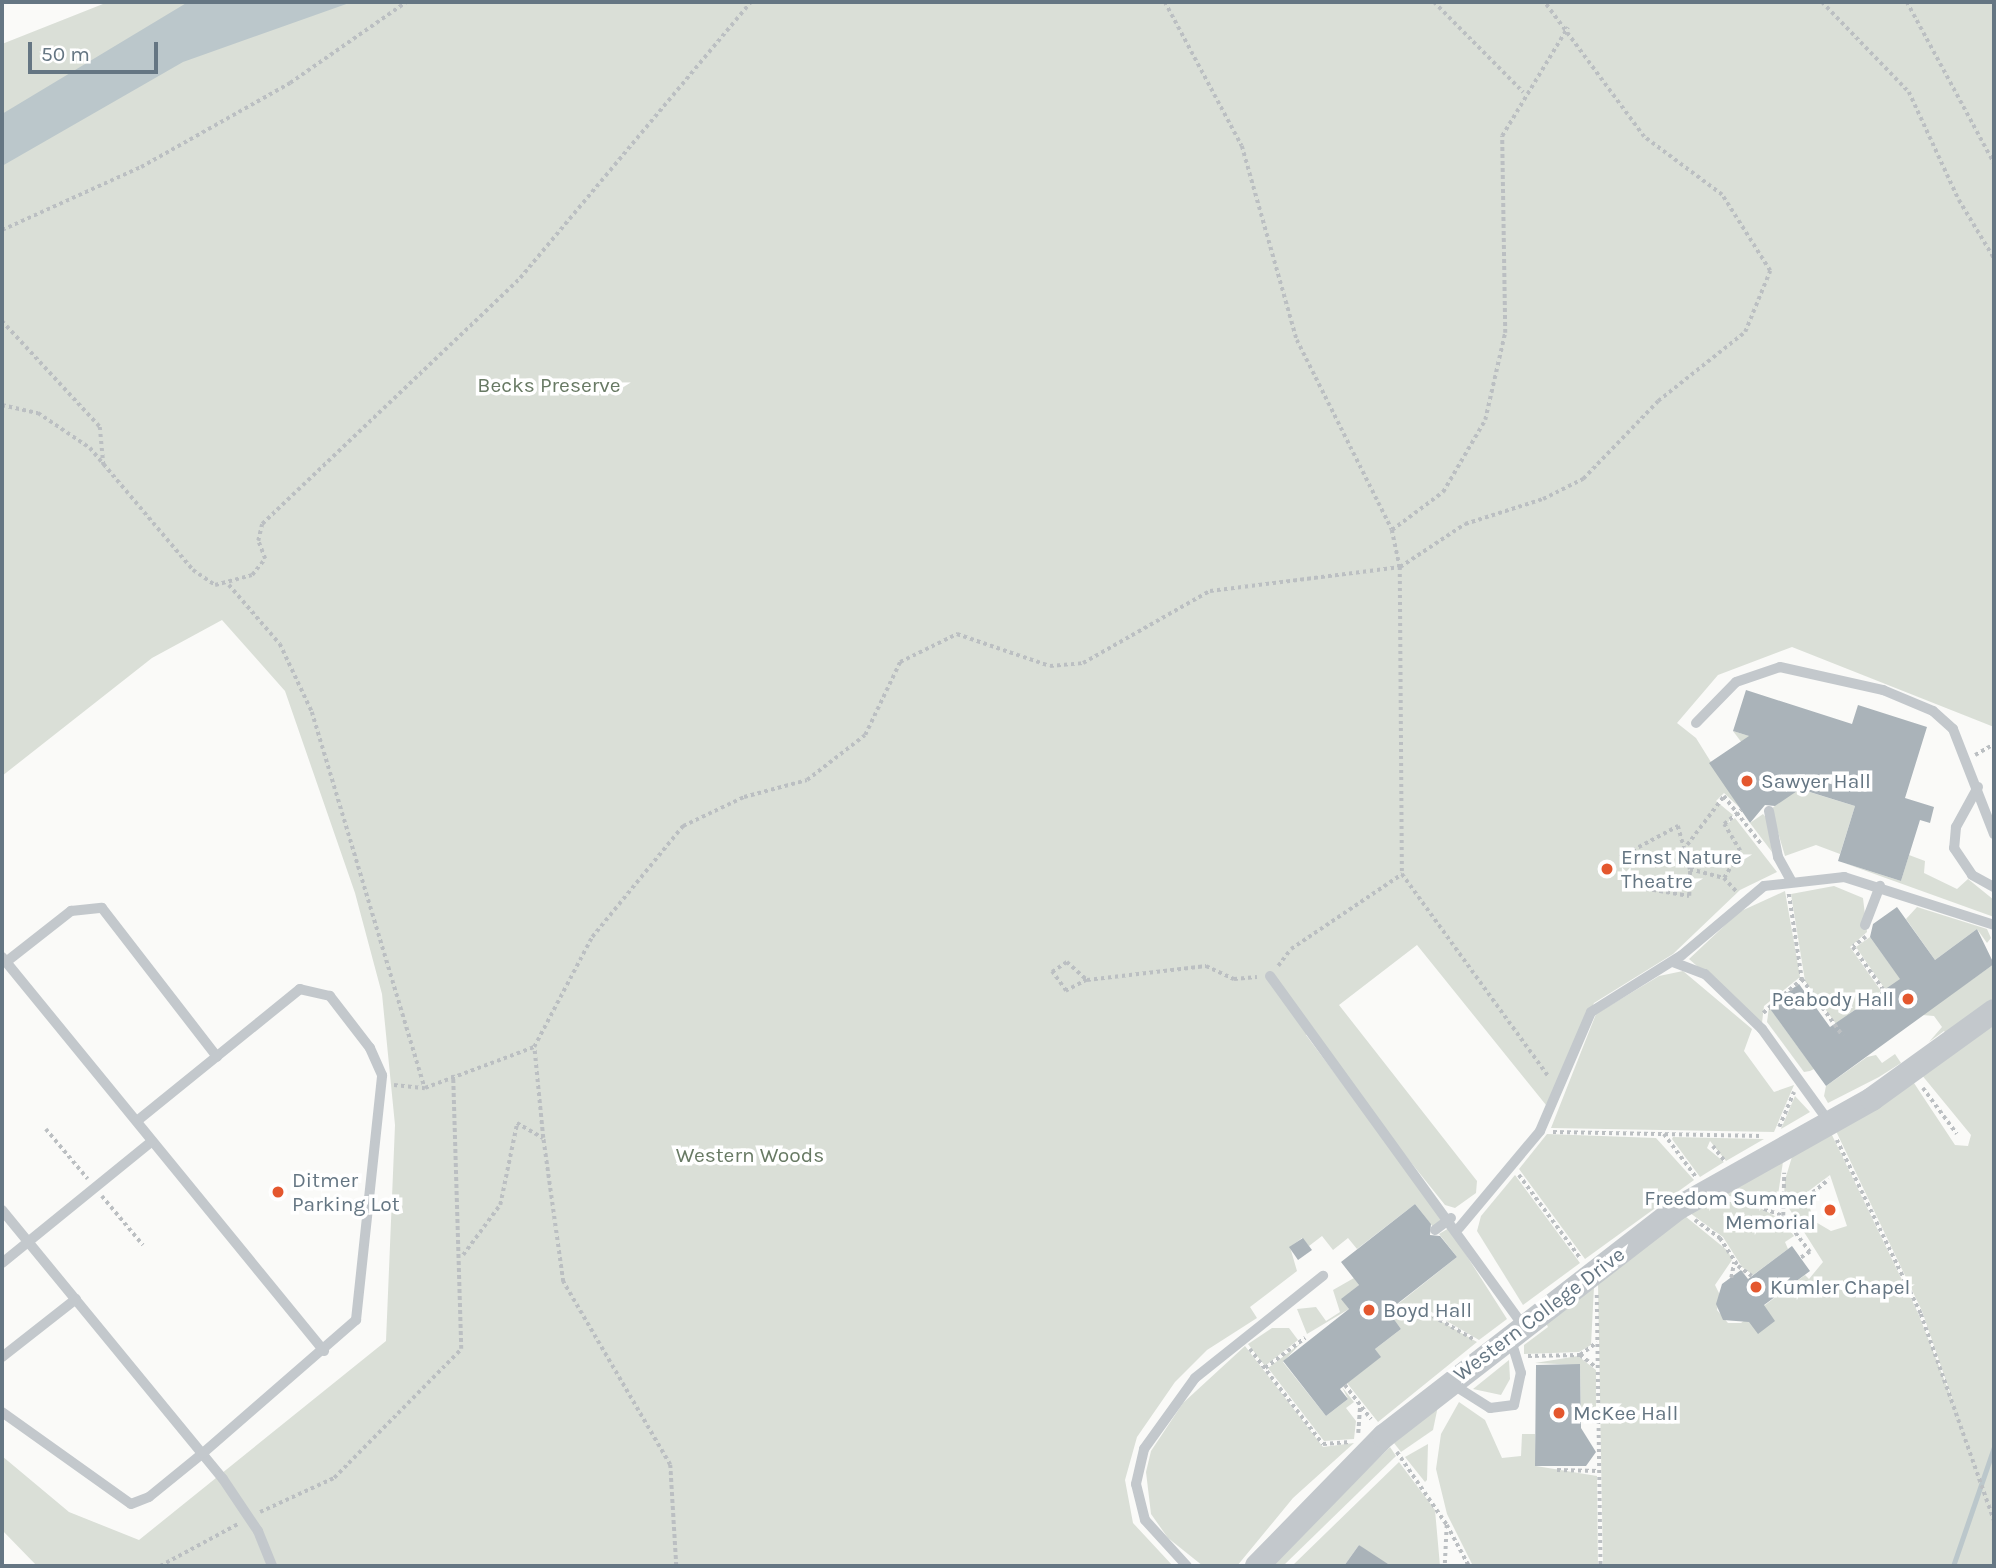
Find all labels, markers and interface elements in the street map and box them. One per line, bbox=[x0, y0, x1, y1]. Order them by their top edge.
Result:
scale bar bbox=[32, 28, 161, 72]
text: 50 m bbox=[41, 42, 90, 66]
park label: Becks Preserve bbox=[477, 372, 621, 398]
place label: Sawyer Hall bbox=[1761, 768, 1871, 794]
marker: Sawyer Hall bbox=[1739, 773, 1755, 789]
place label: Ernst Nature Theatre bbox=[1621, 844, 1742, 894]
marker: Ernst Nature Theatre bbox=[1599, 861, 1615, 877]
place label: Peabody Hall bbox=[1772, 986, 1894, 1012]
marker: Peabody Hall bbox=[1900, 991, 1916, 1007]
park label: Western Woods bbox=[676, 1142, 824, 1168]
place label: Ditmer Parking Lot bbox=[292, 1167, 400, 1217]
marker: Ditmer Parking Lot bbox=[270, 1184, 286, 1200]
place label: Freedom Summer Memorial bbox=[1644, 1185, 1816, 1235]
marker: Freedom Summer Memorial bbox=[1822, 1202, 1838, 1218]
street label: Western College Drive bbox=[1449, 1242, 1629, 1386]
place label: Kumler Chapel bbox=[1770, 1274, 1910, 1300]
marker: Kumler Chapel bbox=[1748, 1279, 1764, 1295]
place label: Boyd Hall bbox=[1383, 1297, 1472, 1323]
marker: Boyd Hall bbox=[1361, 1302, 1377, 1318]
place label: McKee Hall bbox=[1573, 1400, 1678, 1426]
marker: McKee Hall bbox=[1551, 1405, 1567, 1421]

